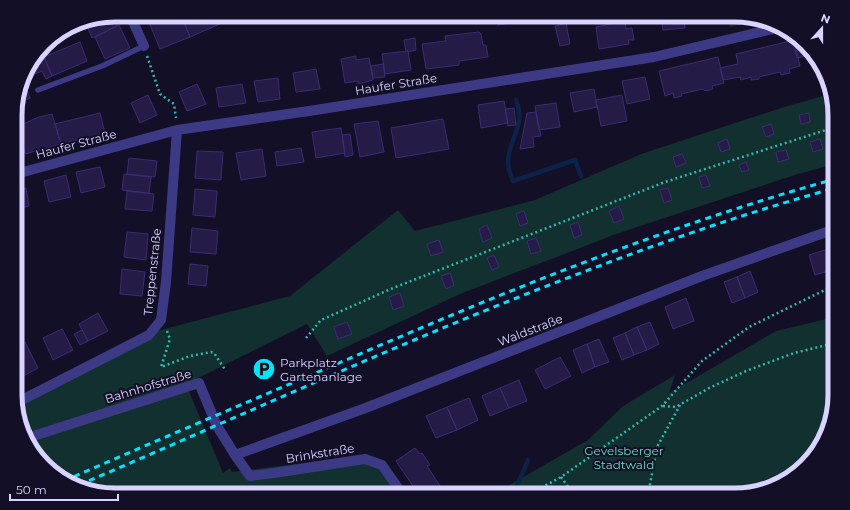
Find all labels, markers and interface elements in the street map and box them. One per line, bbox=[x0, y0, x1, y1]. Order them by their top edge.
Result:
north arrow bbox=[802, 8, 842, 48]
text: N bbox=[819, 11, 832, 27]
street label: Haufer Straße bbox=[354, 70, 438, 98]
street label: Haufer Straße bbox=[34, 126, 118, 162]
street label: Treppenstraße bbox=[140, 228, 164, 316]
street label: Waldstraße bbox=[495, 311, 565, 349]
place label: Parkplatz Gartenanlage bbox=[280, 355, 362, 384]
parking icon: Parkplatz Gartenanlage bbox=[251, 356, 277, 382]
street label: Bahnhofstraße bbox=[103, 366, 193, 406]
street label: Brinkstraße bbox=[285, 440, 355, 466]
park label: Gevelsberger Stadtwald bbox=[584, 443, 664, 472]
scale bar bbox=[10, 476, 118, 502]
text: 50 m bbox=[16, 482, 47, 497]

